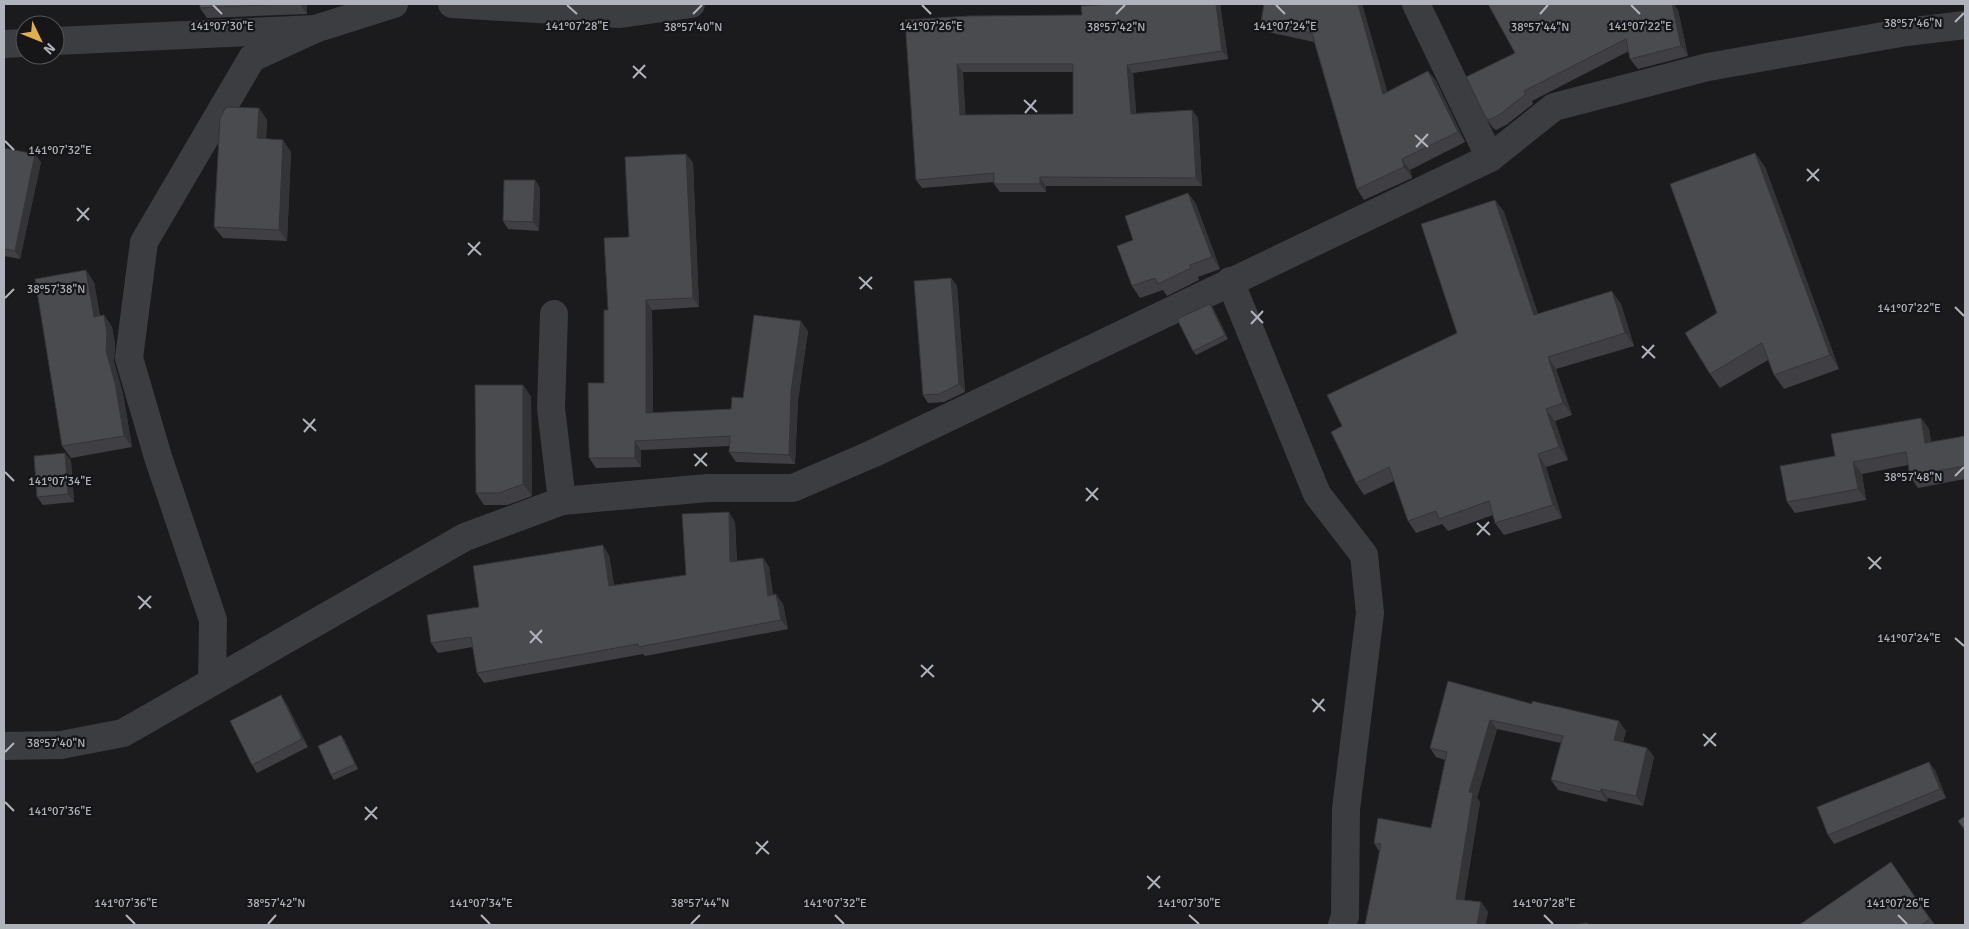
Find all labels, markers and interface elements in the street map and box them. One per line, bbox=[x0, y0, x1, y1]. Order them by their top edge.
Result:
north arrow bbox=[15, 15, 65, 65]
text: 38°57'46"N bbox=[1884, 16, 1942, 31]
text: 141°07'30"E bbox=[190, 19, 254, 34]
text: 141°07'28"E bbox=[545, 19, 609, 34]
text: 141°07'26"E bbox=[899, 19, 963, 34]
text: 141°07'24"E bbox=[1253, 19, 1317, 34]
text: 141°07'22"E bbox=[1608, 19, 1672, 34]
text: 38°57'40"N bbox=[664, 20, 722, 35]
text: 38°57'42"N bbox=[1087, 20, 1145, 35]
text: 38°57'44"N bbox=[1511, 20, 1569, 35]
text: N bbox=[40, 39, 59, 58]
text: 141°07'32"E bbox=[28, 143, 92, 158]
text: 38°57'38"N bbox=[27, 282, 85, 297]
text: 141°07'22"E bbox=[1877, 301, 1941, 316]
text: 38°57'48"N bbox=[1884, 470, 1942, 485]
text: 141°07'34"E bbox=[28, 474, 92, 489]
text: 141°07'24"E bbox=[1877, 631, 1941, 646]
text: 38°57'40"N bbox=[27, 736, 85, 751]
text: 141°07'36"E bbox=[28, 804, 92, 819]
text: 141°07'36"E bbox=[94, 896, 158, 911]
text: 38°57'42"N bbox=[247, 896, 305, 911]
text: 141°07'34"E bbox=[449, 896, 513, 911]
text: 38°57'44"N bbox=[671, 896, 729, 911]
text: 141°07'32"E bbox=[803, 896, 867, 911]
text: 141°07'30"E bbox=[1157, 896, 1221, 911]
text: 141°07'28"E bbox=[1512, 896, 1576, 911]
text: 141°07'26"E bbox=[1866, 896, 1930, 911]

